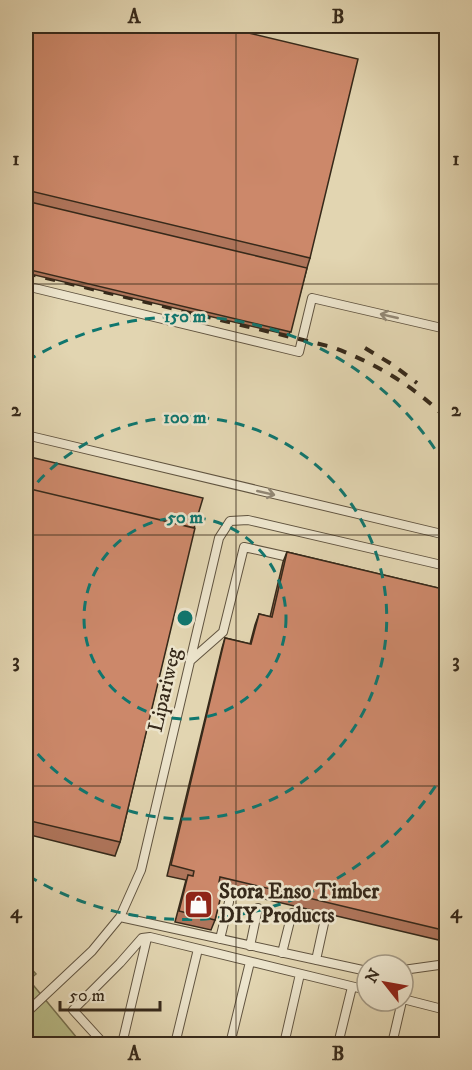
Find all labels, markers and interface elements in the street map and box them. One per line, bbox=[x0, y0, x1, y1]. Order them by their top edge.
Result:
text: A bbox=[127, 5, 142, 30]
text: B bbox=[332, 5, 344, 30]
text: 1 bbox=[12, 147, 20, 172]
text: 1 bbox=[452, 147, 460, 172]
text: 150 m bbox=[164, 306, 207, 328]
one-way arrow bbox=[380, 310, 399, 322]
text: 2 bbox=[11, 398, 22, 423]
text: 2 bbox=[451, 398, 462, 423]
text: 100 m bbox=[163, 407, 207, 429]
one-way arrow bbox=[256, 487, 275, 499]
text: 50 m bbox=[166, 507, 203, 529]
centre of rings bbox=[175, 608, 195, 628]
street label: Lipariweg bbox=[143, 645, 187, 735]
text: 3 bbox=[12, 649, 20, 674]
text: 3 bbox=[452, 649, 460, 674]
place label: Stora Enso Timber DIY Products bbox=[219, 879, 380, 929]
shop icon: Stora Enso Timber DIY Products bbox=[182, 888, 214, 920]
text: 4 bbox=[10, 900, 23, 925]
text: 4 bbox=[450, 900, 463, 925]
north arrow bbox=[355, 953, 415, 1013]
text: N bbox=[361, 965, 385, 987]
scale bar bbox=[60, 974, 160, 1012]
text: 50 m bbox=[69, 985, 105, 1007]
text: A bbox=[127, 1042, 142, 1067]
text: B bbox=[332, 1042, 344, 1067]

